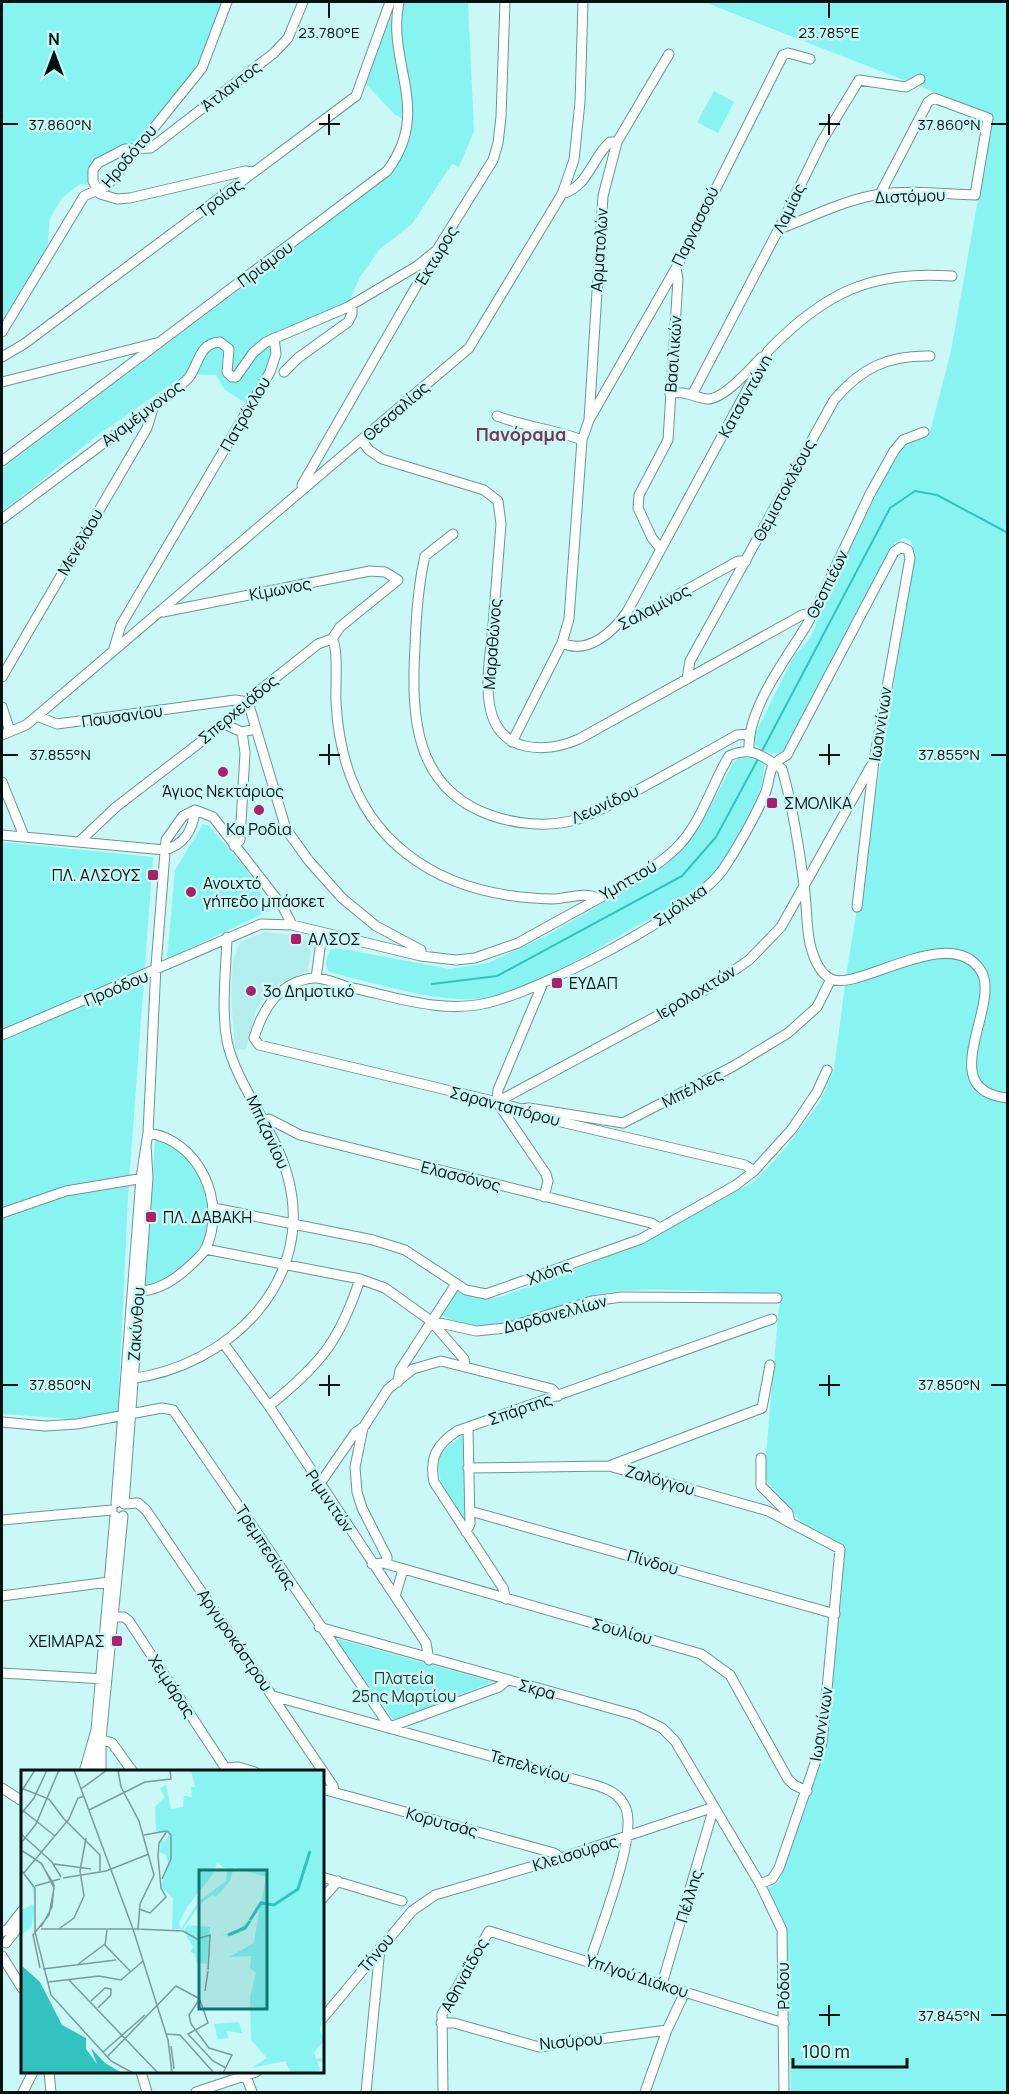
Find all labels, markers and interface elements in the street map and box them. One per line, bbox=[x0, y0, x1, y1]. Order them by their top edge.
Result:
text: 23.780°E bbox=[298, 22, 360, 43]
text: 23.785°E bbox=[799, 22, 859, 43]
north arrow bbox=[24, 24, 84, 84]
text: N bbox=[48, 28, 60, 50]
street label: Άτλαντος bbox=[196, 55, 266, 116]
text: 37.860°N bbox=[29, 114, 91, 135]
text: 37.860°N bbox=[918, 114, 980, 135]
street label: Ηροδότου bbox=[96, 120, 162, 192]
street label: Τροίας bbox=[192, 173, 248, 223]
street label: Λαμίας bbox=[768, 179, 811, 237]
street label: Παρνασσού bbox=[666, 183, 724, 269]
street label: Διστόμου bbox=[874, 184, 946, 208]
street label: Αρματολών bbox=[585, 207, 613, 293]
street label: Έκτωρος bbox=[409, 221, 463, 291]
street label: Πριάμου bbox=[233, 236, 297, 292]
street label: Βασιλικών bbox=[659, 315, 687, 393]
street label: Κατσαντώνη bbox=[713, 351, 777, 441]
street label: Πατρόκλου bbox=[215, 373, 275, 455]
street label: Αγαμέμνονος bbox=[96, 375, 188, 451]
street label: Θεσσαλίας bbox=[358, 376, 434, 446]
district label: Πανόραμα bbox=[476, 422, 566, 446]
street label: Θεμιστοκλέους bbox=[748, 435, 820, 545]
street label: Μενελάου bbox=[52, 505, 108, 579]
street label: Θεσπιέων bbox=[801, 546, 853, 622]
street label: Κίμωνος bbox=[247, 572, 313, 606]
street label: Σαλαμίνος bbox=[614, 579, 694, 635]
street label: Μαραθώνος bbox=[478, 598, 506, 690]
street label: Σπερχειάδος bbox=[194, 669, 283, 749]
street label: Ιωαννίνων bbox=[863, 685, 897, 763]
street label: Παυσανίου bbox=[80, 699, 164, 733]
text: 37.855°N bbox=[29, 744, 91, 765]
text: 37.855°N bbox=[918, 744, 980, 765]
marker: Άγιος Νεκτάριος bbox=[216, 765, 230, 779]
street label: Λεωνίδου bbox=[568, 779, 642, 829]
place label: Άγιος Νεκτάριος bbox=[162, 780, 284, 802]
place label: ΣΜΟΛΙΚΑ bbox=[784, 792, 852, 814]
marker: ΣΜΟΛΙΚΑ bbox=[765, 796, 779, 810]
marker: Κα Ροδια bbox=[252, 803, 266, 817]
place label: Κα Ροδια bbox=[226, 818, 292, 840]
street label: Υμηττού bbox=[595, 855, 661, 905]
place label: ΠΛ. ΑΛΣΟΥΣ bbox=[52, 864, 141, 886]
marker: ΠΛ. ΑΛΣΟΥΣ bbox=[146, 868, 160, 882]
place label: Ανοιχτό γήπεδο μπάσκετ bbox=[203, 872, 325, 912]
street label: Σμόλικα bbox=[649, 879, 711, 931]
marker: Ανοιχτό γήπεδο μπάσκετ bbox=[184, 885, 198, 899]
place label: ΑΛΣΟΣ bbox=[308, 928, 361, 950]
marker: ΑΛΣΟΣ bbox=[289, 932, 303, 946]
street label: Ιερολοχιτών bbox=[652, 960, 740, 1024]
street label: Προόδου bbox=[80, 965, 152, 1011]
place label: ΕΥΔΑΠ bbox=[569, 972, 618, 994]
marker: ΕΥΔΑΠ bbox=[550, 976, 564, 990]
place label: 3ο Δημοτικό bbox=[263, 980, 354, 1002]
marker: 3ο Δημοτικό bbox=[244, 984, 258, 998]
street label: Μπέλλες bbox=[658, 1063, 726, 1113]
street label: Σαρανταπόρου bbox=[447, 1081, 563, 1131]
street label: Μπιζανίου bbox=[241, 1092, 295, 1172]
street label: Ελασσόνος bbox=[419, 1155, 503, 1197]
place label: ΠΛ. ΔΑΒΑΚΗ bbox=[163, 1206, 252, 1228]
marker: ΠΛ. ΔΑΒΑΚΗ bbox=[144, 1210, 158, 1224]
street label: Χλόης bbox=[524, 1254, 574, 1290]
street label: Ζακύνθου bbox=[122, 1286, 150, 1362]
street label: Δαρδανελλίων bbox=[501, 1290, 609, 1338]
text: 37.850°N bbox=[29, 1374, 91, 1395]
text: 37.850°N bbox=[918, 1374, 980, 1395]
street label: Σπάρτης bbox=[485, 1388, 555, 1430]
street label: Ζαλόγγου bbox=[623, 1460, 697, 1500]
street label: Ριμινιτών bbox=[301, 1465, 359, 1537]
street label: Τρεμπεσίνας bbox=[231, 1501, 302, 1594]
street label: Πίνδου bbox=[625, 1544, 681, 1580]
street label: Αργυροκάστρου bbox=[193, 1584, 277, 1696]
street label: Σουλίου bbox=[589, 1612, 655, 1650]
place label: ΧΕΙΜΑΡΑΣ bbox=[29, 1630, 105, 1652]
marker: ΧΕΙΜΑΡΑΣ bbox=[110, 1634, 124, 1648]
street label: Χειμάρας bbox=[143, 1650, 201, 1722]
park label: Πλατεία 25ης Μαρτίου bbox=[352, 1667, 456, 1707]
street label: Σκρα bbox=[516, 1674, 558, 1704]
street label: Ιωαννίνων bbox=[804, 1685, 838, 1763]
street label: Τεπελενίου bbox=[487, 1744, 573, 1788]
inset map bbox=[21, 1770, 324, 2073]
street label: Κορυτσάς bbox=[404, 1802, 480, 1842]
street label: Κλεισούρας bbox=[530, 1830, 620, 1876]
street label: Πέλλης bbox=[671, 1867, 708, 1925]
street label: Τήνου bbox=[353, 1929, 399, 1977]
street label: Αθηναΐδος bbox=[435, 1934, 493, 2016]
street label: Υπ/γού Διάκου bbox=[583, 1949, 691, 2003]
street label: Ρόδου bbox=[772, 1962, 794, 2010]
text: 37.845°N bbox=[918, 2005, 980, 2026]
street label: Νισύρου bbox=[538, 2027, 604, 2055]
scale bar bbox=[793, 2031, 907, 2069]
text: 100 m bbox=[802, 2039, 850, 2063]

